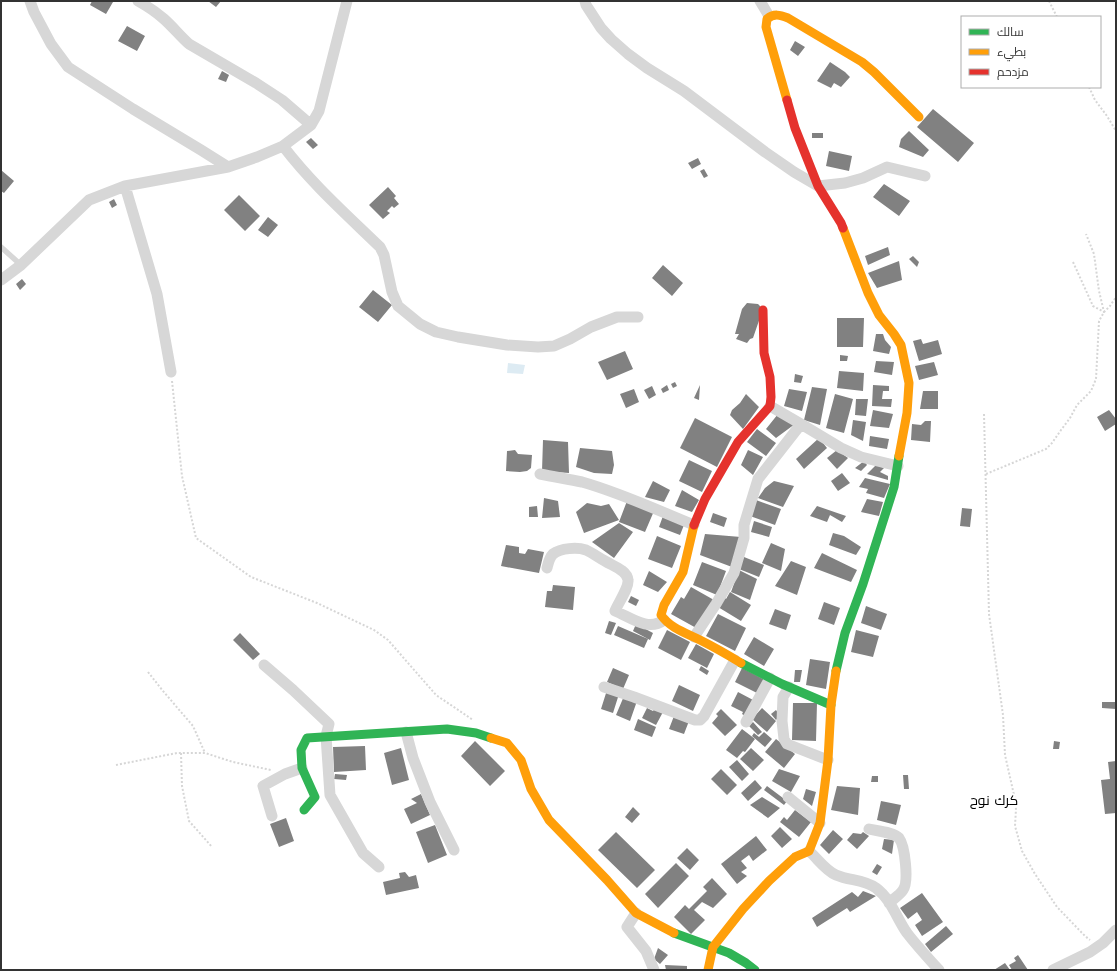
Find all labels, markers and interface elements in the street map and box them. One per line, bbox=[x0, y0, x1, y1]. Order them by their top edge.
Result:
legend bbox=[961, 16, 1101, 88]
text: سالك bbox=[997, 25, 1024, 39]
text: بطيء bbox=[997, 45, 1026, 62]
text: مزدحم bbox=[997, 65, 1029, 80]
district label: كرك نوح bbox=[970, 792, 1018, 809]

